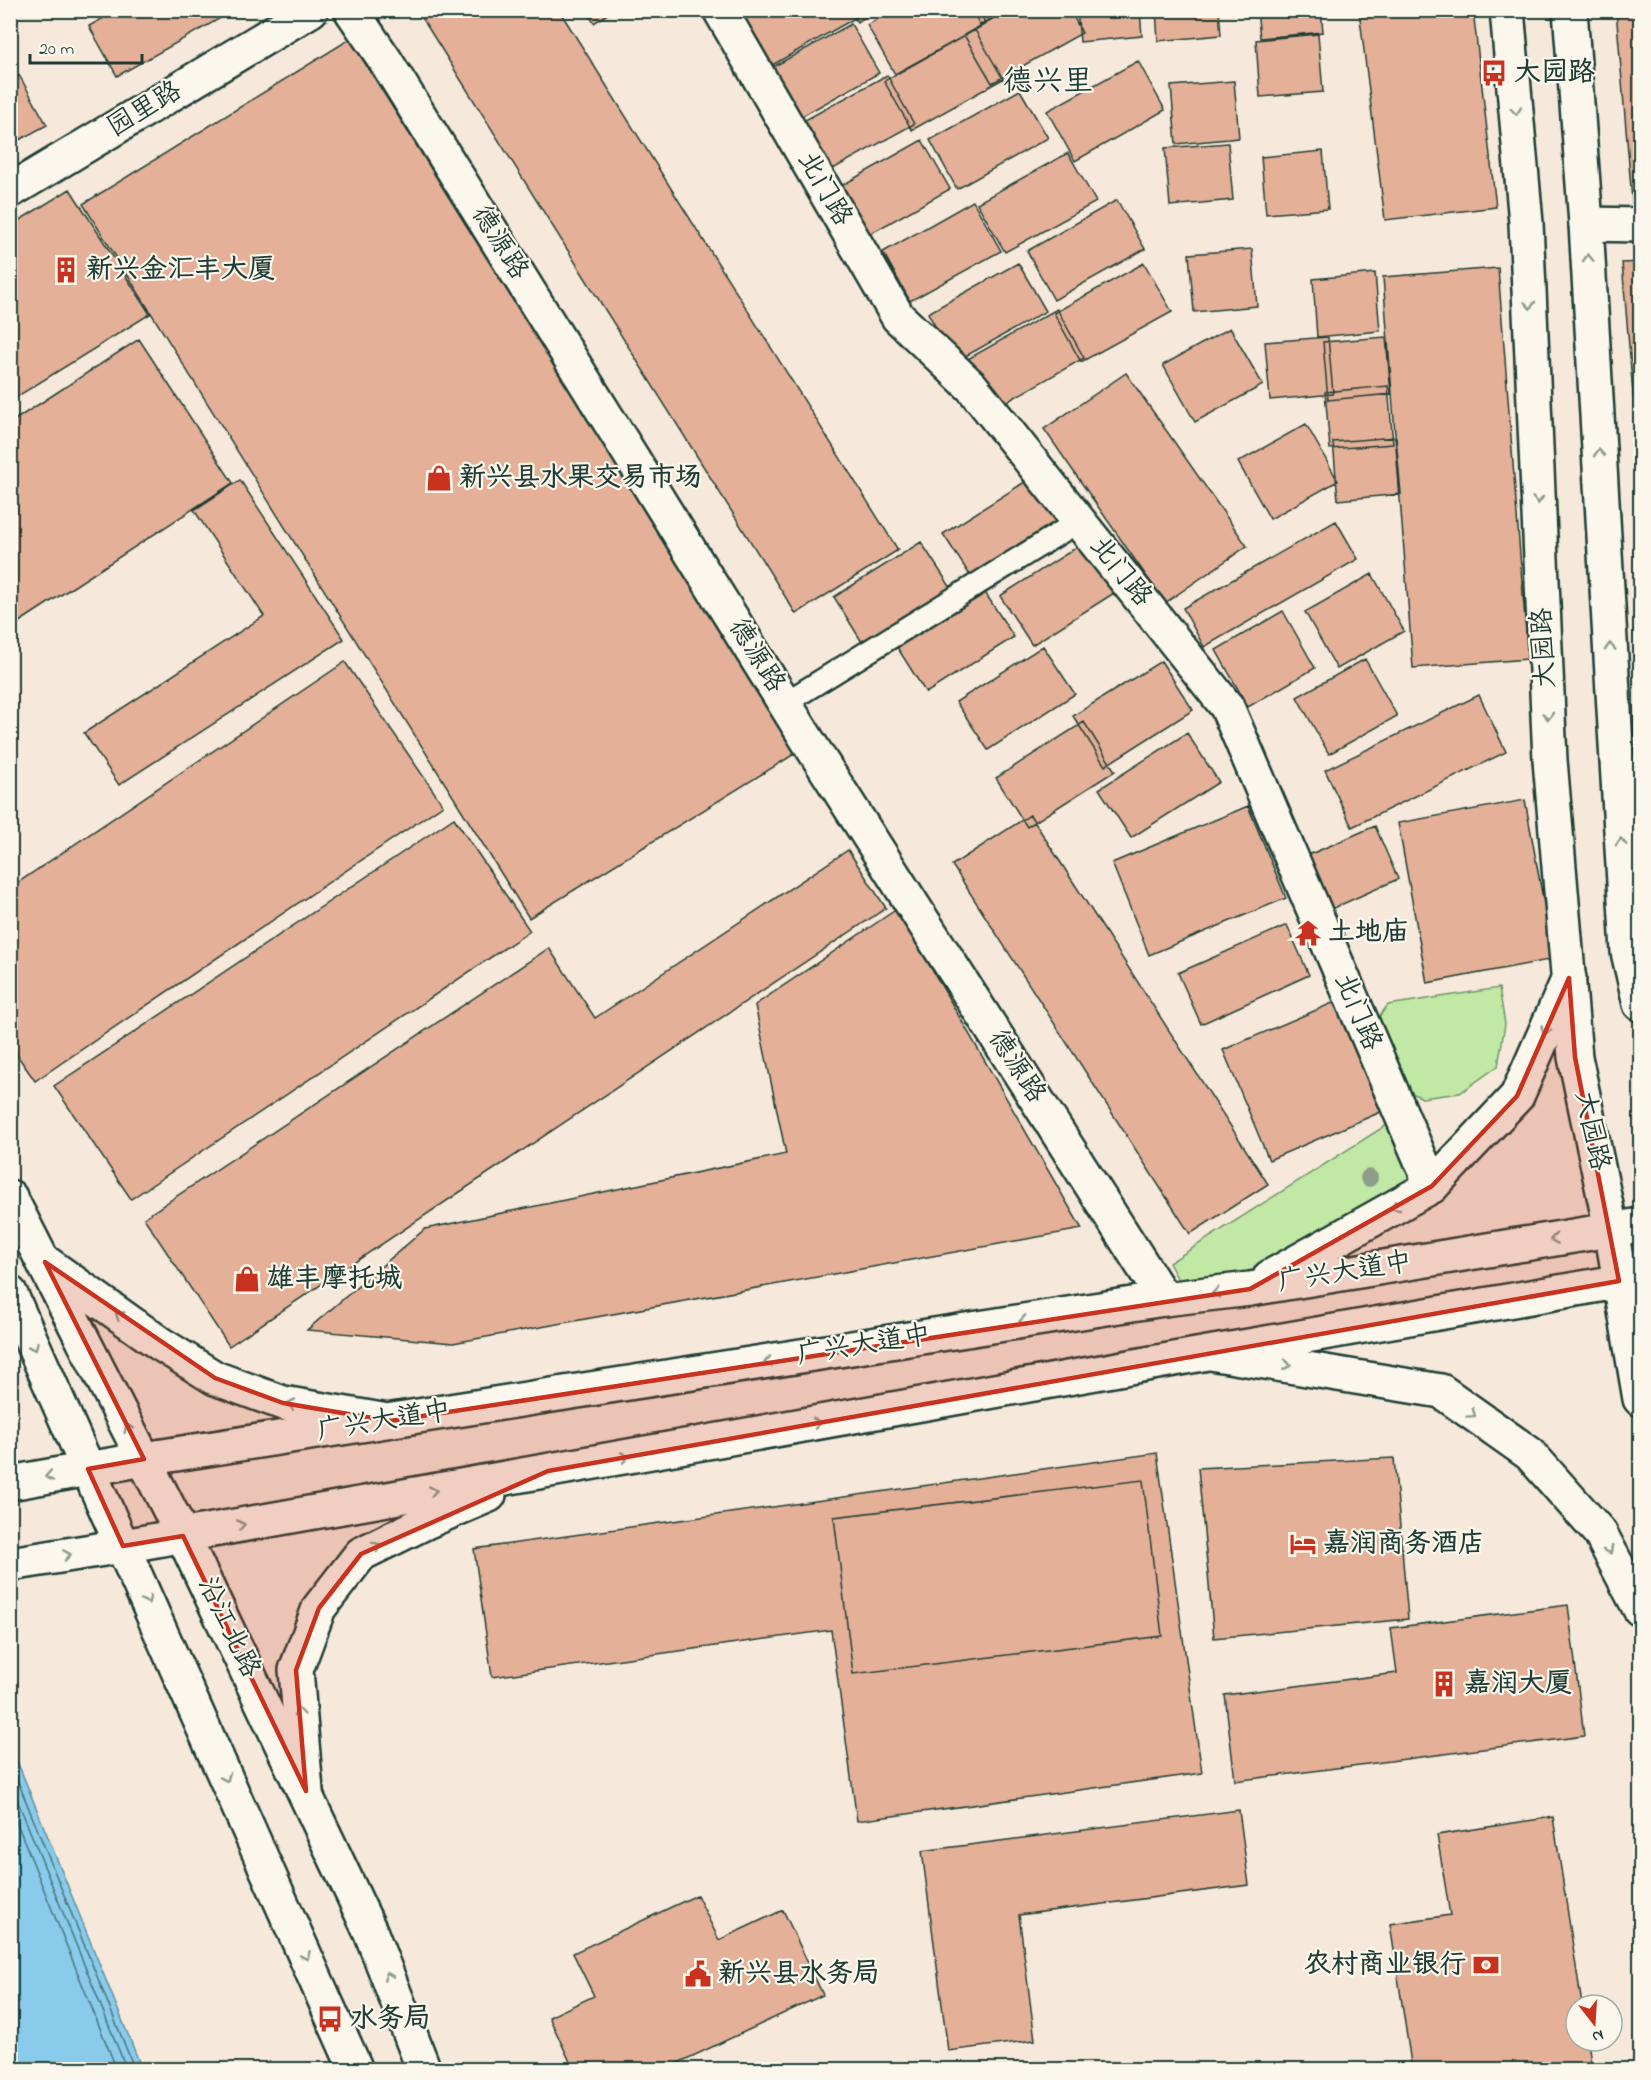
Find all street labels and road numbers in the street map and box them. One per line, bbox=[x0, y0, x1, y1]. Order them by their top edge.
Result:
street label: 园里路 bbox=[100, 72, 190, 148]
street label: 北门路 bbox=[787, 144, 861, 234]
street label: 德源路 bbox=[461, 198, 537, 288]
street label: 北门路 bbox=[1079, 528, 1161, 616]
street label: 大园路 bbox=[1523, 607, 1567, 689]
street label: 德源路 bbox=[718, 611, 794, 701]
street label: 北门路 bbox=[1323, 967, 1391, 1057]
street label: 德源路 bbox=[978, 1022, 1054, 1112]
street label: 大园路 bbox=[1564, 1087, 1618, 1175]
street label: 广兴大道中 bbox=[1275, 1243, 1415, 1303]
street label: 广兴大道中 bbox=[794, 1316, 934, 1376]
street label: 广兴大道中 bbox=[314, 1392, 454, 1452]
street label: 沿江北路 bbox=[187, 1571, 269, 1685]

